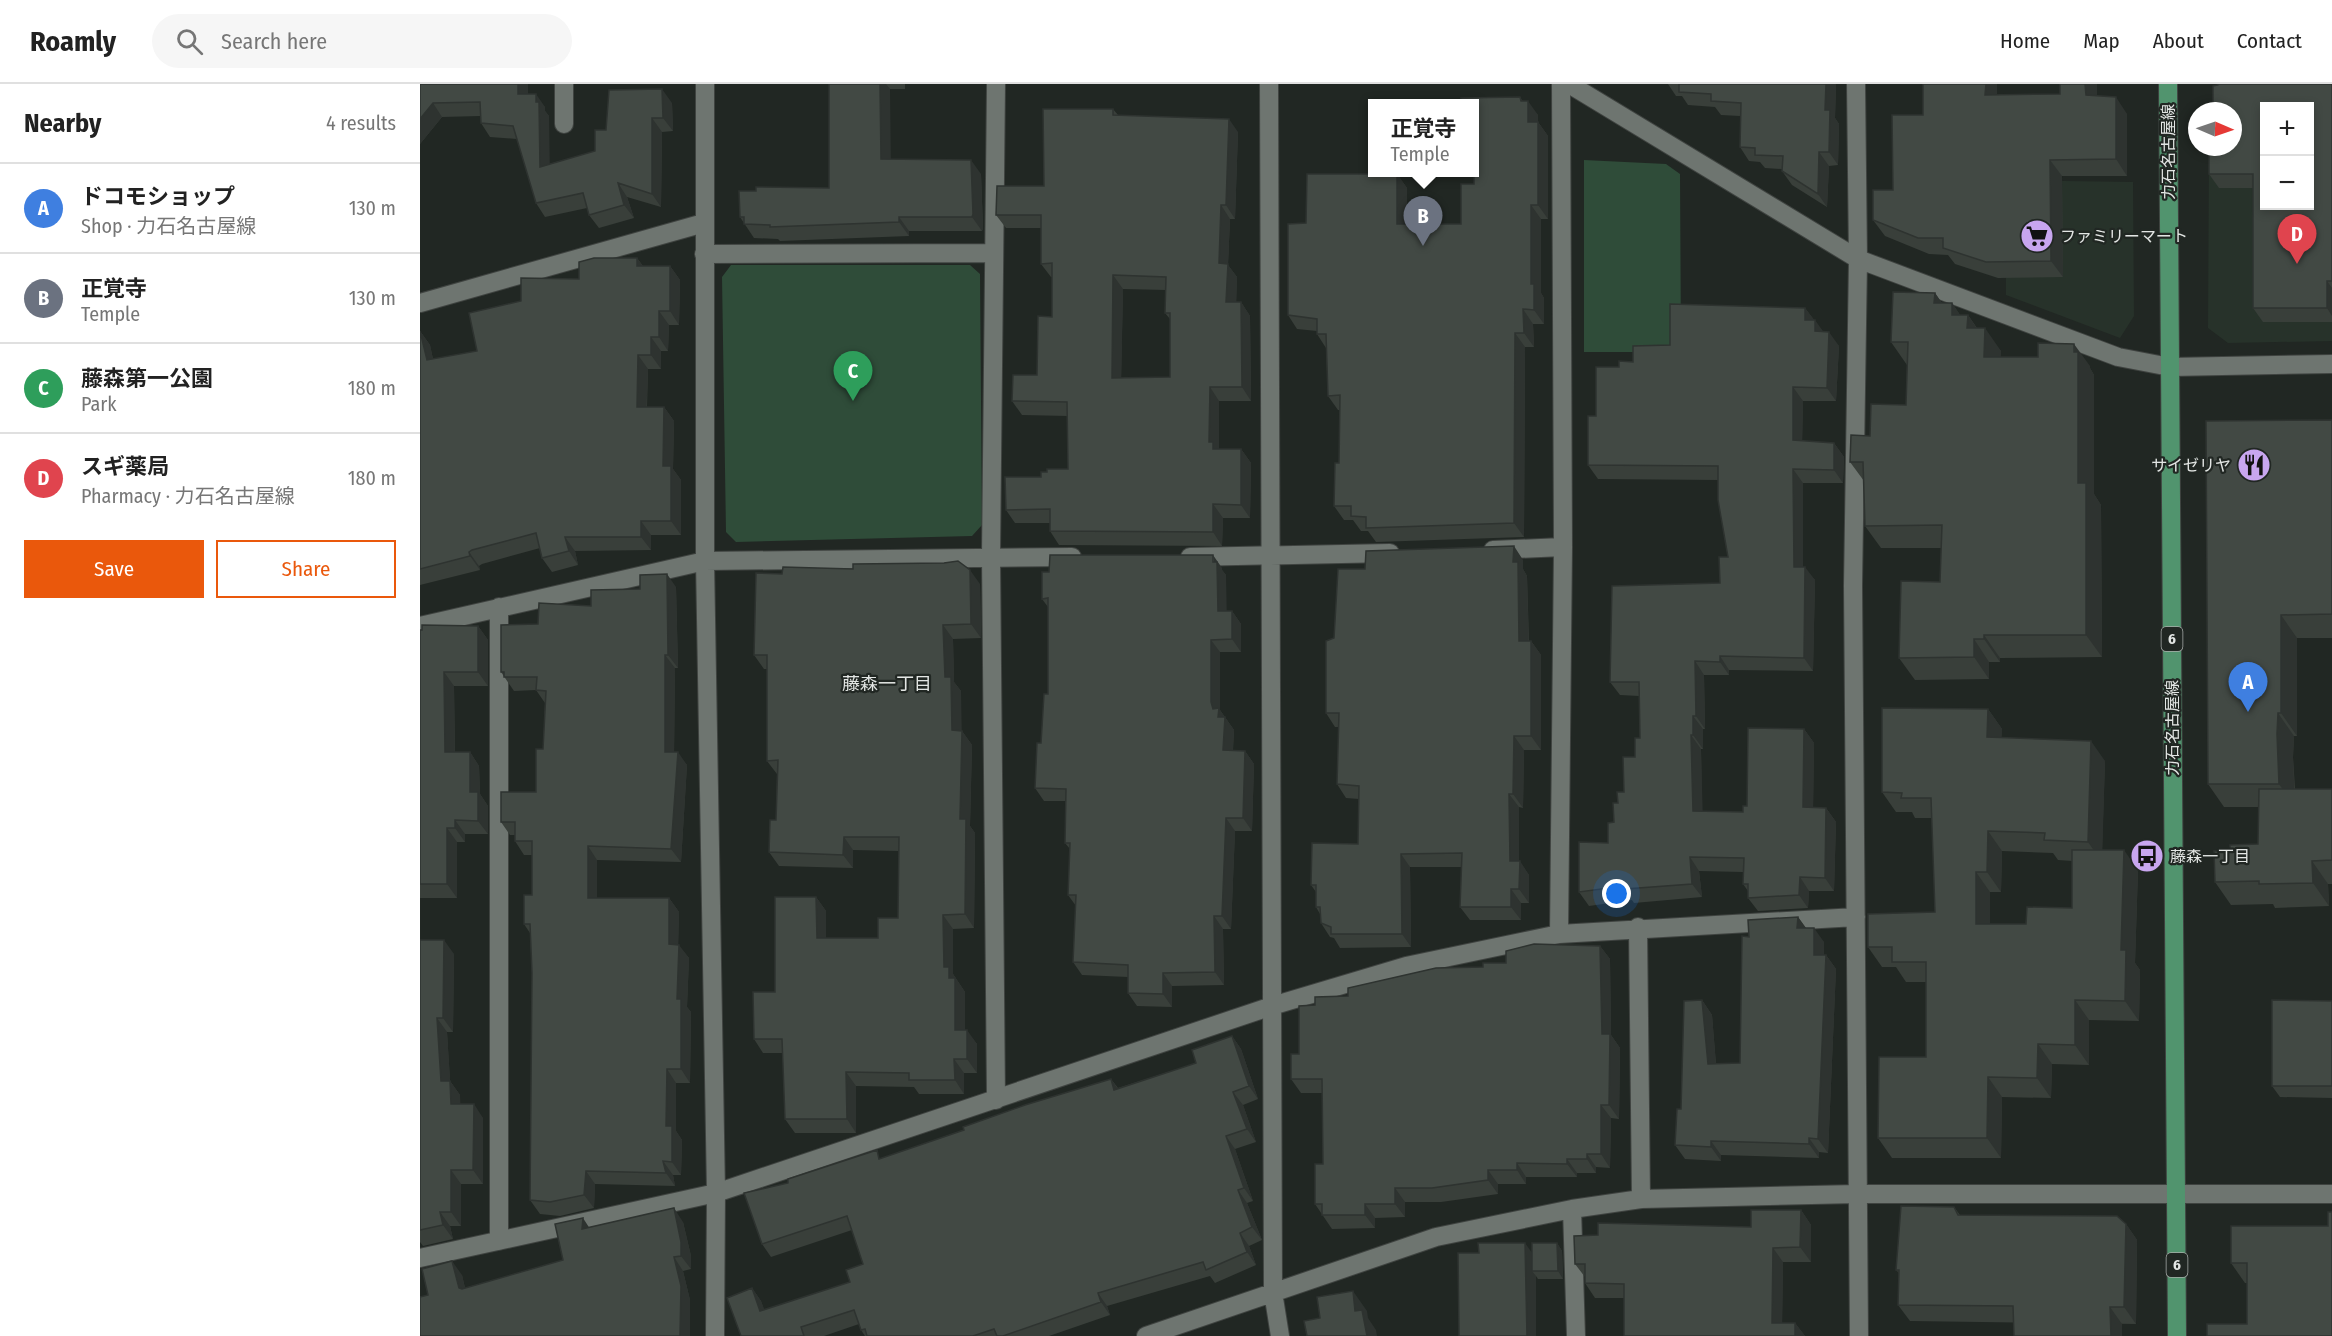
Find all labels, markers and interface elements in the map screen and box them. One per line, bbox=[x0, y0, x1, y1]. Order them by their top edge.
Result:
search box bbox=[152, 14, 572, 68]
text: Roamly bbox=[30, 25, 116, 58]
icon: search bbox=[173, 25, 206, 58]
text: Search here bbox=[221, 28, 327, 55]
text: Home bbox=[2000, 28, 2050, 54]
text: Map bbox=[2083, 28, 2120, 54]
text: About bbox=[2153, 28, 2204, 54]
text: Contact bbox=[2237, 28, 2302, 54]
popup bbox=[1368, 99, 1479, 177]
north arrow bbox=[2188, 102, 2242, 156]
map controls bbox=[2260, 102, 2314, 210]
button: + bbox=[2260, 102, 2314, 156]
street label: 力石名古屋線 bbox=[2159, 104, 2178, 200]
text: Nearby bbox=[24, 108, 101, 139]
text: 4 results bbox=[326, 111, 396, 135]
text: 正覚寺 bbox=[1390, 115, 1457, 142]
text: Temple bbox=[1390, 142, 1450, 166]
button: − bbox=[2260, 156, 2314, 210]
text: ドコモショップ bbox=[81, 183, 235, 210]
text: A bbox=[38, 196, 49, 220]
text: 130 m bbox=[349, 196, 396, 220]
pin: B bbox=[1404, 196, 1442, 246]
text: Shop · 力石名古屋線 bbox=[81, 214, 256, 238]
pin: D bbox=[2278, 214, 2316, 264]
supermarket icon: ファミリーマート bbox=[2019, 218, 2055, 254]
place label: ファミリーマート bbox=[2060, 227, 2188, 246]
text: 正覚寺 bbox=[81, 275, 147, 302]
text: B bbox=[38, 286, 49, 310]
text: 130 m bbox=[349, 286, 396, 310]
text: Temple bbox=[81, 302, 140, 326]
pin: C bbox=[834, 352, 872, 401]
text: 藤森第一公園 bbox=[81, 365, 213, 392]
text: C bbox=[38, 376, 49, 400]
text: 180 m bbox=[348, 376, 396, 400]
text: Park bbox=[81, 392, 117, 416]
restaurant icon: サイゼリヤ bbox=[2236, 447, 2272, 483]
text: スギ薬局 bbox=[81, 453, 169, 480]
place label: サイゼリヤ bbox=[2151, 456, 2231, 475]
text: D bbox=[38, 466, 49, 490]
text: 180 m bbox=[348, 466, 396, 490]
text: Pharmacy · 力石名古屋線 bbox=[81, 484, 295, 508]
button: Save bbox=[24, 540, 204, 598]
button: Share bbox=[216, 540, 396, 598]
road number: 6 bbox=[2162, 627, 2182, 651]
pin: A bbox=[2228, 662, 2268, 712]
district label: 藤森一丁目 bbox=[842, 673, 932, 695]
street label: 力石名古屋線 bbox=[2163, 680, 2182, 776]
bus stop icon: 藤森一丁目 bbox=[2129, 838, 2165, 874]
place label: 藤森一丁目 bbox=[2170, 847, 2250, 866]
your location bbox=[1602, 879, 1631, 908]
road number: 6 bbox=[2166, 1253, 2188, 1277]

